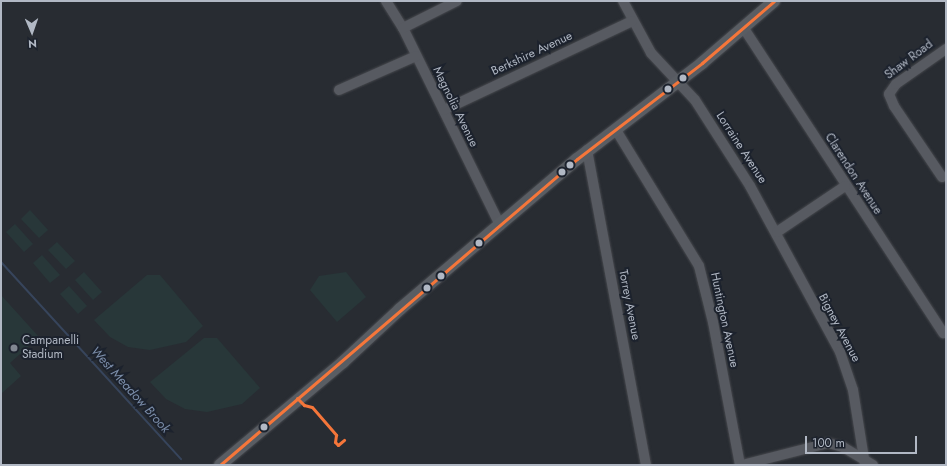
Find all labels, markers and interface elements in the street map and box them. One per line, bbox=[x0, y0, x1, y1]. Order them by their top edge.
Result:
north arrow bbox=[12, 12, 52, 52]
street label: Berkshire Avenue bbox=[489, 29, 575, 79]
text: N bbox=[28, 36, 37, 52]
street label: Shaw Road bbox=[882, 37, 936, 83]
street label: Magnolia Avenue bbox=[429, 64, 481, 150]
unlabelled marker bbox=[678, 73, 688, 83]
unlabelled marker bbox=[663, 84, 673, 94]
street label: Lorraine Avenue bbox=[712, 109, 770, 187]
street label: Clarendon Avenue bbox=[821, 131, 885, 217]
unlabelled marker bbox=[565, 160, 575, 170]
unlabelled marker bbox=[557, 167, 567, 177]
unlabelled marker bbox=[474, 238, 484, 248]
street label: Torrey Avenue bbox=[615, 269, 643, 341]
unlabelled marker bbox=[436, 271, 446, 281]
street label: Huntington Avenue bbox=[707, 271, 741, 369]
unlabelled marker bbox=[422, 283, 432, 293]
street label: Bigney Avenue bbox=[815, 291, 863, 365]
place label: Campanelli Stadium bbox=[22, 334, 79, 362]
marker: Campanelli Stadium bbox=[9, 343, 19, 353]
water label: West Meadow Brook bbox=[87, 344, 173, 436]
unlabelled marker bbox=[259, 422, 269, 432]
scale bar bbox=[807, 428, 919, 454]
text: 100 m bbox=[812, 434, 845, 452]

